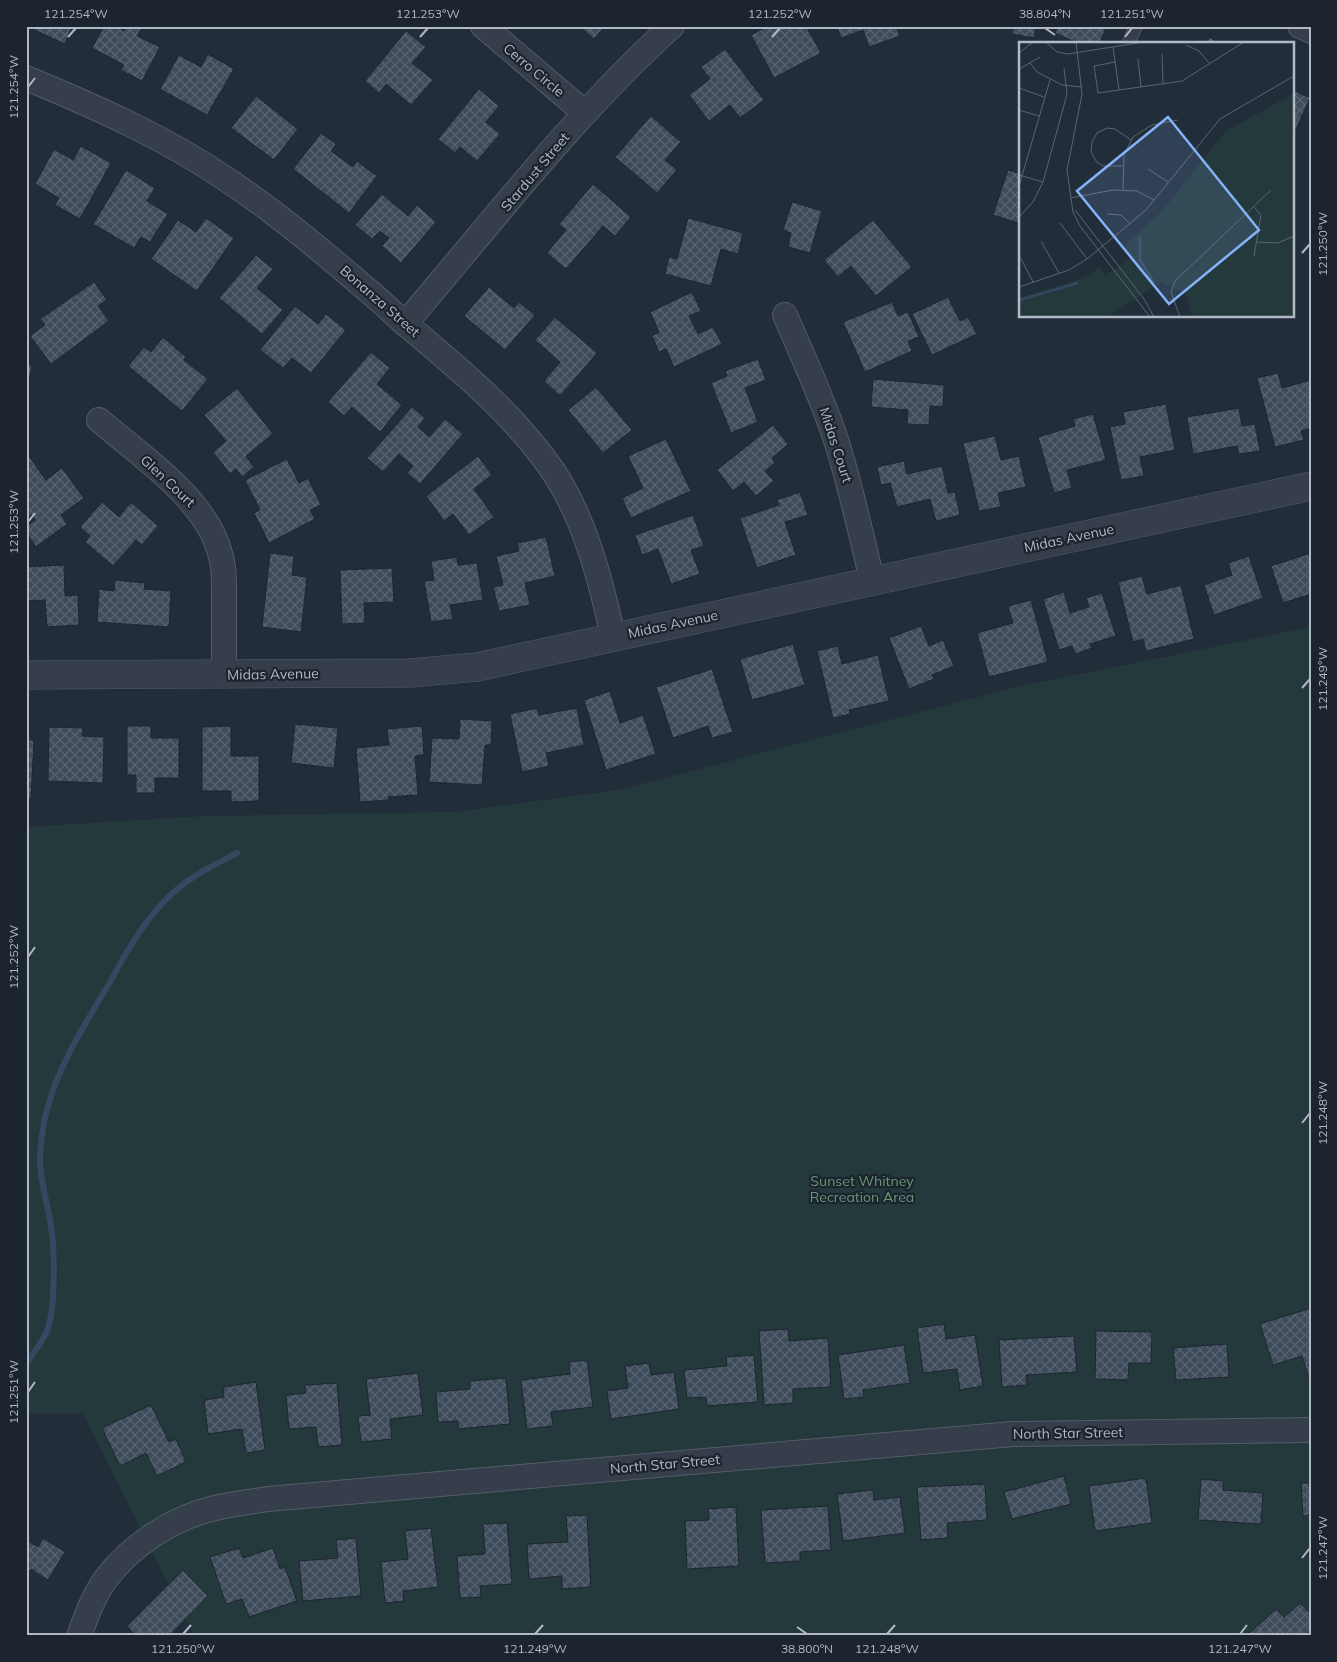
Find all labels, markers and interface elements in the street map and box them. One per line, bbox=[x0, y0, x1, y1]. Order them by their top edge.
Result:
text: 121.254°W bbox=[44, 6, 108, 21]
text: 121.253°W bbox=[396, 6, 460, 21]
text: 121.252°W bbox=[748, 6, 812, 21]
text: 38.804°N bbox=[1019, 6, 1071, 21]
text: 121.251°W bbox=[1100, 6, 1164, 21]
street label: Cerro Circle bbox=[500, 39, 568, 101]
inset map bbox=[1019, 42, 1294, 318]
text: 121.254°W bbox=[6, 55, 21, 119]
street label: Stardust Street bbox=[497, 129, 573, 215]
text: 121.250°W bbox=[1315, 212, 1330, 276]
street label: Bonanza Street bbox=[336, 261, 424, 341]
street label: Midas Court bbox=[815, 405, 857, 485]
street label: Glen Court bbox=[137, 451, 199, 511]
text: 121.253°W bbox=[6, 490, 21, 554]
street label: Midas Avenue bbox=[1022, 520, 1116, 556]
street label: Midas Avenue bbox=[626, 606, 720, 642]
text: 121.249°W bbox=[1315, 647, 1330, 711]
street label: Midas Avenue bbox=[227, 664, 319, 684]
text: 121.252°W bbox=[6, 925, 21, 989]
text: 121.248°W bbox=[1315, 1081, 1330, 1145]
park label: Sunset Whitney Recreation Area bbox=[810, 1172, 914, 1206]
text: 121.251°W bbox=[6, 1360, 21, 1424]
street label: North Star Street bbox=[1013, 1423, 1123, 1443]
street label: North Star Street bbox=[609, 1450, 721, 1478]
text: 121.247°W bbox=[1315, 1516, 1330, 1580]
text: 121.250°W bbox=[151, 1641, 215, 1656]
text: 121.249°W bbox=[503, 1641, 567, 1656]
text: 38.800°N bbox=[781, 1641, 833, 1656]
text: 121.248°W bbox=[855, 1641, 919, 1656]
text: 121.247°W bbox=[1208, 1641, 1272, 1656]

